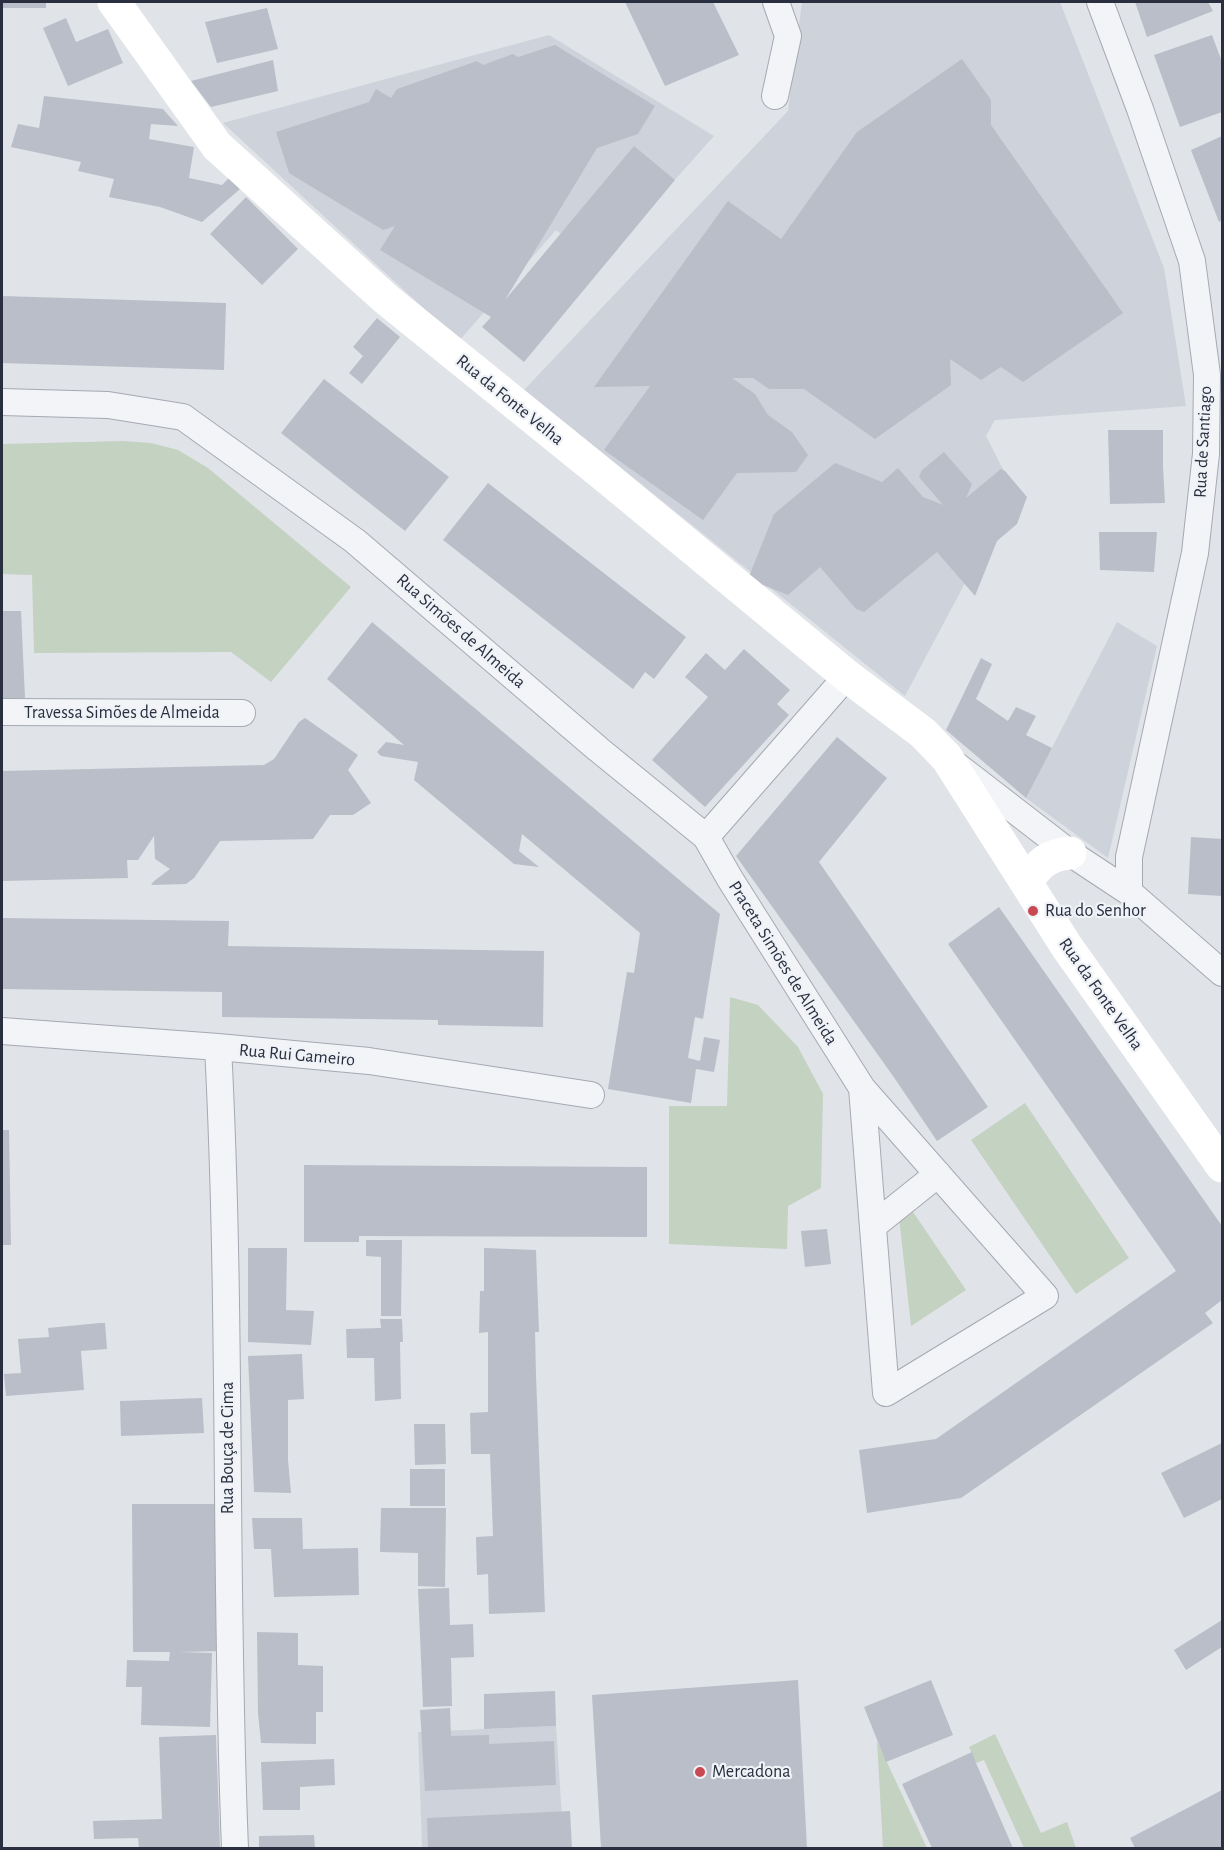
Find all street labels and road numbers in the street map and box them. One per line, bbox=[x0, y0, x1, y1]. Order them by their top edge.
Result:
street label: Rua da Fonte Velha bbox=[452, 350, 568, 450]
street label: Rua de Santiago bbox=[1189, 385, 1217, 499]
street label: Rua Simões de Almeida bbox=[392, 569, 530, 693]
street label: Travessa Simões de Almeida bbox=[24, 702, 220, 724]
street label: Praceta Simões de Almeida bbox=[724, 877, 842, 1049]
street label: Rua da Fonte Velha bbox=[1054, 934, 1148, 1054]
street label: Rua Rui Gameiro bbox=[238, 1039, 356, 1071]
street label: Rua Bouça de Cima bbox=[217, 1382, 239, 1514]

